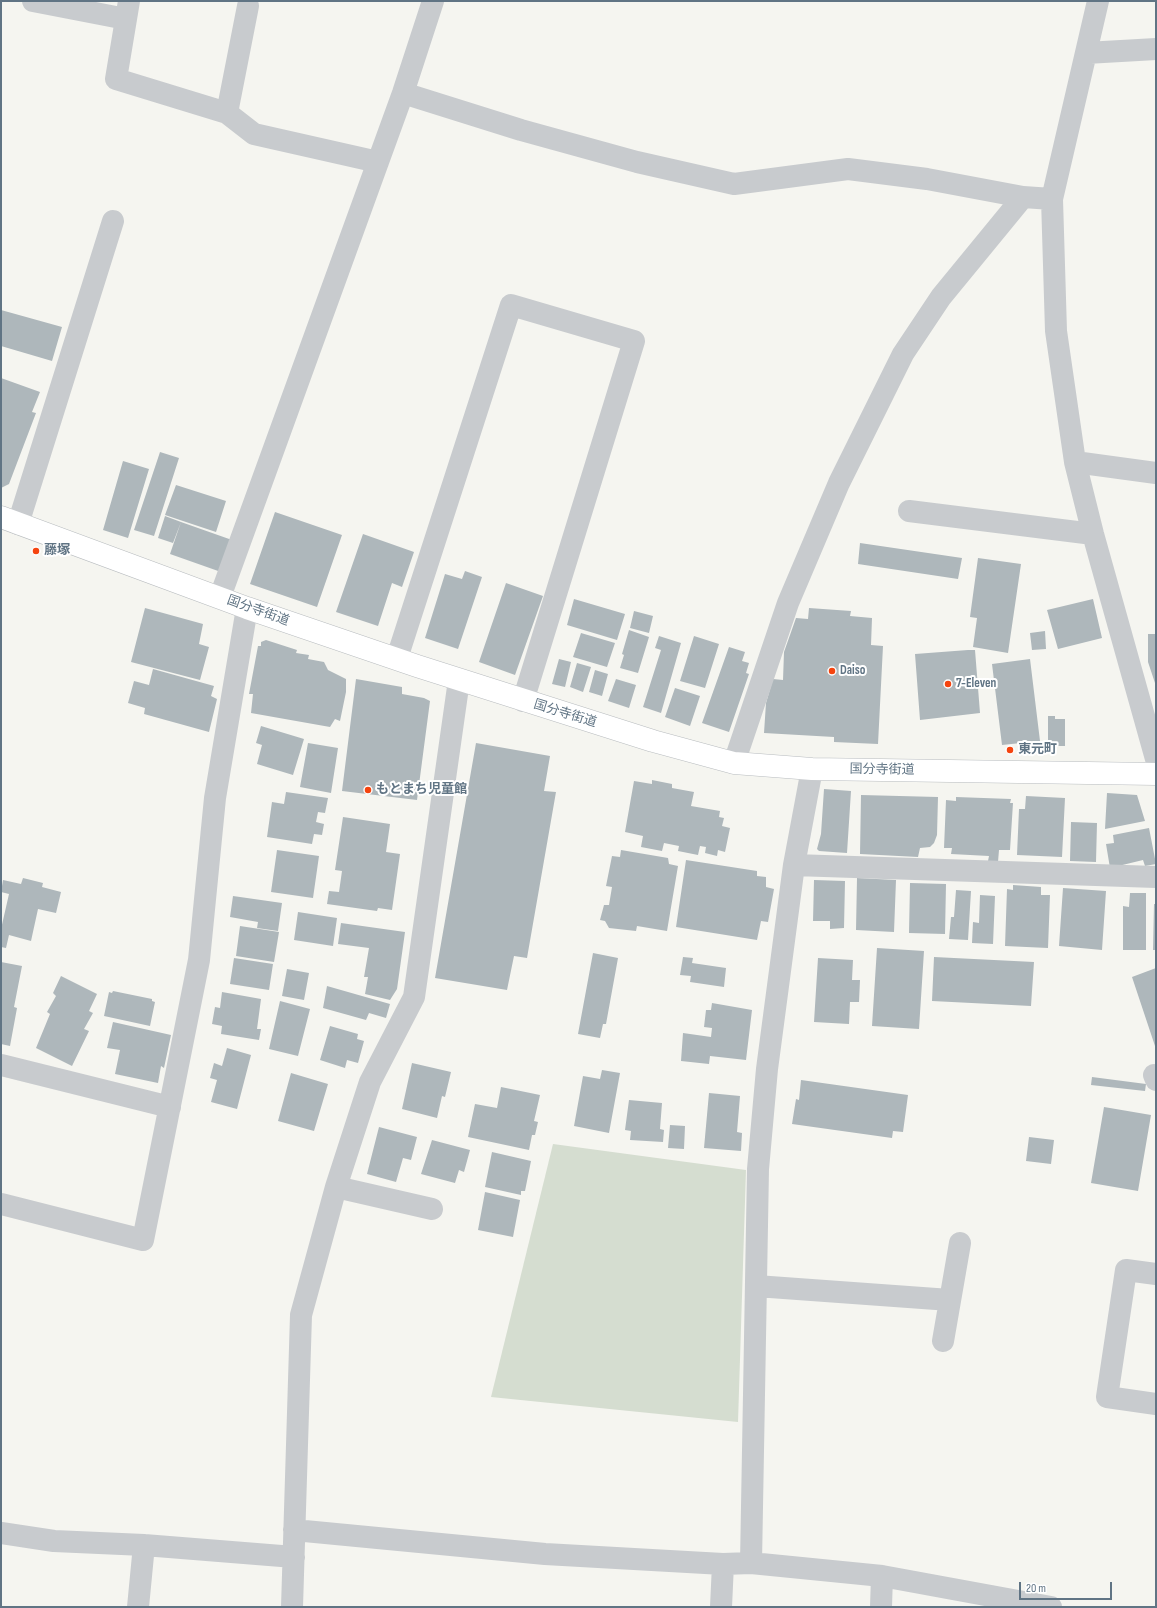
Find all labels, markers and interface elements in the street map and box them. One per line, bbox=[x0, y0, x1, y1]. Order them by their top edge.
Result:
place label: 藤塚 bbox=[44, 543, 70, 559]
marker: 藤塚 bbox=[31, 546, 41, 556]
street label: 国分寺街道 bbox=[225, 593, 291, 629]
place label: Daiso bbox=[840, 663, 865, 679]
marker: Daiso bbox=[827, 666, 837, 676]
place label: 7-Eleven bbox=[956, 676, 996, 692]
marker: 7-Eleven bbox=[943, 679, 953, 689]
street label: 国分寺街道 bbox=[532, 697, 598, 731]
place label: 東元町 bbox=[1018, 742, 1057, 758]
marker: 東元町 bbox=[1005, 745, 1015, 755]
street label: 国分寺街道 bbox=[849, 762, 915, 778]
place label: もとまち児童館 bbox=[376, 782, 467, 798]
marker: もとまち児童館 bbox=[363, 785, 373, 795]
scale bar bbox=[1021, 1574, 1114, 1600]
text: 20 m bbox=[1026, 1581, 1046, 1596]

